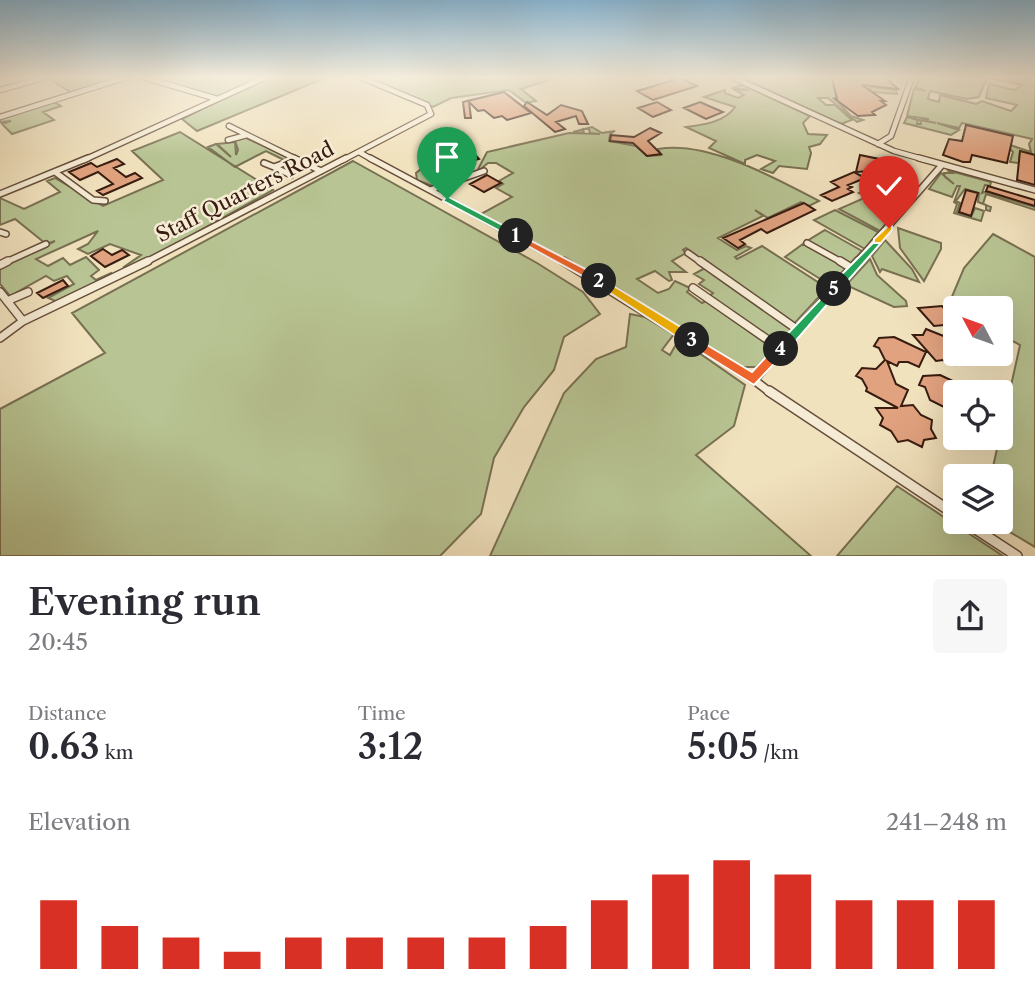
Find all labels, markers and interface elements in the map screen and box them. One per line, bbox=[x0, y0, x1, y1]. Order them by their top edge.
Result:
pin bbox=[417, 127, 477, 199]
street label: Staff Quarters Road bbox=[152, 136, 338, 247]
icon: arrive bbox=[428, 138, 466, 176]
pin bbox=[859, 156, 919, 228]
icon: check bbox=[870, 167, 908, 205]
pin: 1 bbox=[498, 218, 534, 254]
text: 1 bbox=[511, 224, 520, 247]
pin: 2 bbox=[582, 264, 616, 298]
text: 2 bbox=[593, 269, 604, 292]
pin: 5 bbox=[816, 272, 852, 306]
text: 5 bbox=[828, 277, 839, 300]
north arrow bbox=[943, 296, 1013, 366]
map controls bbox=[943, 296, 1013, 534]
pin: 3 bbox=[674, 322, 710, 358]
text: 3 bbox=[686, 328, 697, 351]
pin: 4 bbox=[764, 332, 798, 366]
text: 4 bbox=[775, 337, 786, 360]
button: locate bbox=[943, 380, 1013, 450]
button: layers bbox=[943, 464, 1013, 534]
text: Evening run bbox=[28, 578, 261, 625]
button: share bbox=[933, 579, 1007, 653]
text: 20:45 bbox=[28, 628, 88, 656]
text: Distance bbox=[28, 702, 107, 725]
text: Time bbox=[358, 702, 406, 725]
text: Pace bbox=[687, 702, 730, 725]
text: 0.63 bbox=[28, 725, 100, 768]
text: 3:12 bbox=[358, 725, 423, 768]
text: 5:05 bbox=[687, 725, 758, 768]
text: km bbox=[100, 741, 133, 764]
text: /km bbox=[758, 741, 799, 764]
text: Elevation bbox=[28, 808, 131, 836]
text: 241–248 m bbox=[886, 808, 1007, 836]

